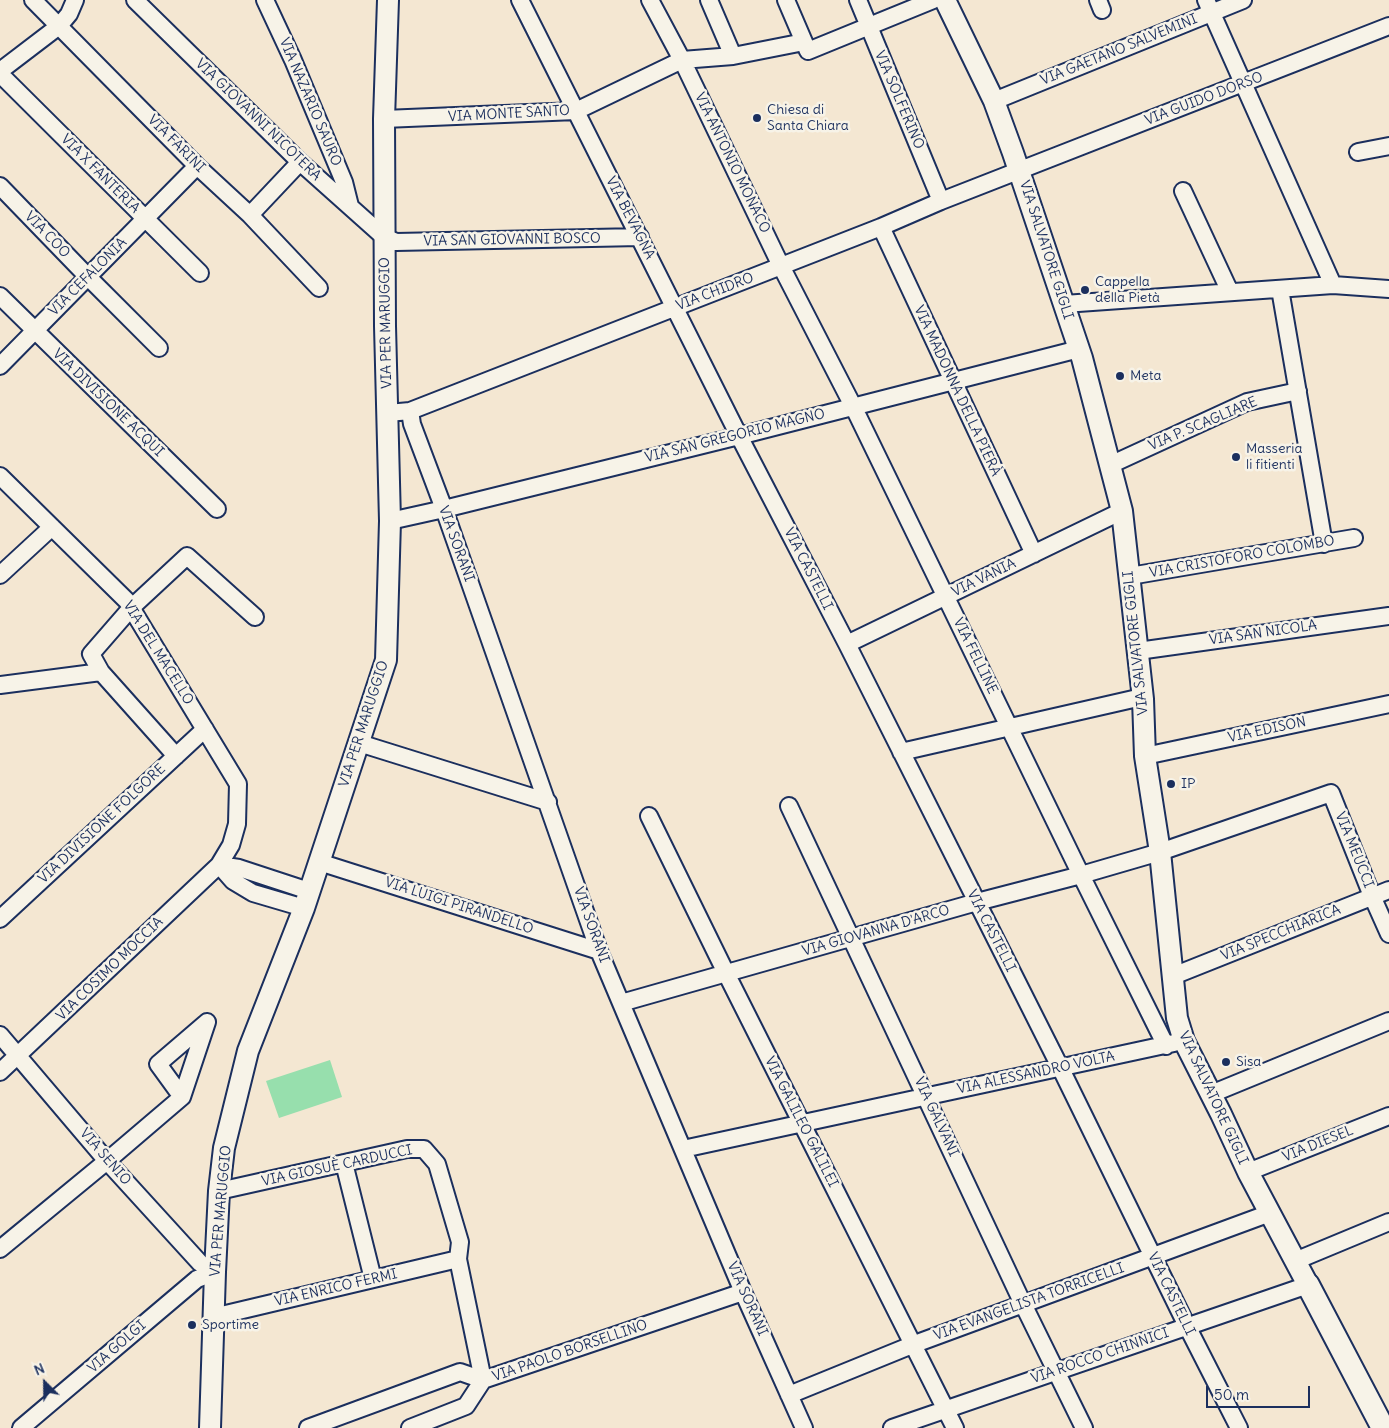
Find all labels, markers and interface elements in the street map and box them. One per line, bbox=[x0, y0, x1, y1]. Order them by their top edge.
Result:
street label: VIA GAETANO SALVEMINI bbox=[1038, 11, 1200, 89]
street label: VIA NAZARIO SAURO bbox=[275, 35, 345, 169]
street label: VIA SOLFERINO bbox=[871, 48, 927, 152]
street label: VIA GIOVANNI NICOTERA bbox=[192, 55, 324, 185]
street label: VIA GUIDO DORSO bbox=[1142, 69, 1266, 129]
street label: VIA ANTONIO MONACO bbox=[691, 90, 773, 236]
street label: VIA MONTE SANTO bbox=[448, 102, 570, 126]
place label: Chiesa di Santa Chiara bbox=[767, 102, 849, 134]
street label: VIA FARINI bbox=[144, 112, 208, 176]
marker: Chiesa di Santa Chiara bbox=[751, 112, 763, 124]
street label: VIA X FANTERIA bbox=[57, 131, 143, 217]
street label: VIA BEVAGNA bbox=[602, 174, 658, 262]
street label: VIA SALVATORE GIGLI bbox=[1016, 178, 1076, 322]
street label: VIA COO bbox=[21, 208, 73, 262]
street label: VIA SAN GIOVANNI BOSCO bbox=[423, 230, 601, 250]
street label: VIA CEFALONIA bbox=[46, 235, 130, 319]
street label: VIA PER MARUGGIO bbox=[376, 257, 396, 389]
street label: VIA CHIDRO bbox=[674, 269, 756, 315]
place label: Cappella della Pietà bbox=[1095, 274, 1160, 306]
marker: Cappella della Pietà bbox=[1079, 284, 1091, 296]
street label: VIA MADONNA DELLA PIERÀ bbox=[910, 303, 1004, 479]
street label: VIA DIVISIONE ACQUI bbox=[49, 346, 167, 460]
place label: Meta bbox=[1130, 368, 1162, 384]
marker: Meta bbox=[1114, 370, 1126, 382]
street label: VIA P. SCAGLIARE bbox=[1146, 394, 1260, 454]
street label: VIA SAN GREGORIO MAGNO bbox=[643, 405, 827, 467]
place label: Masseria li fitienti bbox=[1246, 441, 1302, 474]
marker: Masseria li fitienti bbox=[1230, 451, 1242, 463]
street label: VIA SORANI bbox=[435, 504, 477, 584]
street label: VIA CASTELLI bbox=[780, 525, 836, 613]
street label: VIA CRISTOFORO COLOMBO bbox=[1148, 532, 1336, 582]
street label: VIA VANIA bbox=[949, 555, 1019, 601]
street label: VIA SALVATORE GIGLI bbox=[1120, 570, 1152, 716]
street label: VIA DEL MACELLO bbox=[119, 598, 197, 708]
street label: VIA FELLINE bbox=[949, 615, 1001, 697]
street label: VIA SAN NICOLA bbox=[1208, 617, 1318, 649]
street label: VIA PER MARUGGIO bbox=[336, 659, 392, 789]
street label: VIA EDISON bbox=[1226, 714, 1308, 746]
street label: VIA DIVISIONE FOLGORE bbox=[35, 761, 169, 887]
place label: IP bbox=[1181, 776, 1196, 792]
marker: IP bbox=[1165, 778, 1177, 790]
street label: VIA MEUCCI bbox=[1331, 809, 1377, 891]
street label: VIA LUIGI PIRANDELLO bbox=[383, 874, 535, 938]
street label: VIA SORANI bbox=[570, 885, 612, 965]
street label: VIA CASTELLI bbox=[963, 887, 1019, 975]
street label: VIA SPECCHIARICA bbox=[1219, 901, 1343, 965]
street label: VIA GIOVANNA D'ARCO bbox=[800, 902, 952, 960]
street label: VIA COSIMO MOCCIA bbox=[53, 914, 167, 1024]
street label: VIA SALVATORE GIGLI bbox=[1175, 1029, 1251, 1167]
street label: VIA ALESSANDRO VOLTA bbox=[956, 1048, 1116, 1098]
street label: VIA GALILEO GALILEI bbox=[761, 1054, 841, 1190]
place label: Sisa bbox=[1236, 1054, 1261, 1070]
marker: Sisa bbox=[1220, 1056, 1232, 1068]
street label: VIA GALVANI bbox=[910, 1075, 962, 1159]
street label: VIA DIESEL bbox=[1280, 1122, 1356, 1166]
street label: VIA SENIO bbox=[76, 1125, 134, 1189]
street label: VIA GIOSUÈ CARDUCCI bbox=[260, 1142, 414, 1190]
street label: VIA PER MARUGGIO bbox=[207, 1145, 235, 1277]
street label: VIA CASTELLI bbox=[1144, 1250, 1198, 1338]
street label: VIA SORANI bbox=[723, 1259, 771, 1339]
street label: VIA EVANGELISTA TORRICELLI bbox=[931, 1260, 1127, 1344]
street label: VIA ENRICO FERMI bbox=[273, 1266, 399, 1310]
street label: VIA GOLGI bbox=[85, 1317, 149, 1377]
place label: Sportime bbox=[202, 1317, 259, 1333]
street label: VIA PAOLO BORSELLINO bbox=[490, 1317, 650, 1385]
marker: Sportime bbox=[186, 1319, 198, 1331]
street label: VIA ROCCO CHINNICI bbox=[1029, 1325, 1171, 1387]
north arrow bbox=[20, 1358, 70, 1408]
text: N bbox=[31, 1359, 47, 1379]
scale bar bbox=[1209, 1376, 1313, 1408]
text: 50 m bbox=[1214, 1385, 1249, 1404]

